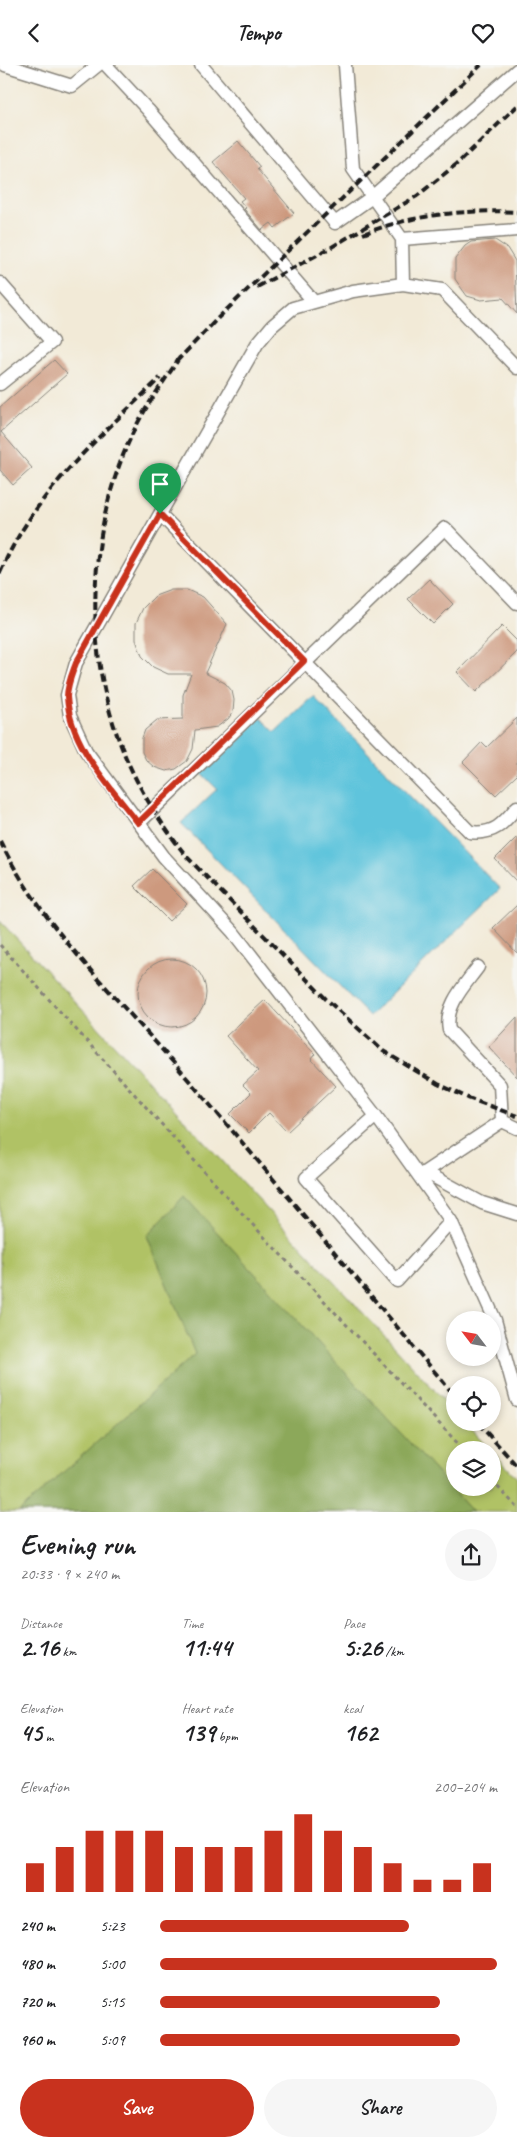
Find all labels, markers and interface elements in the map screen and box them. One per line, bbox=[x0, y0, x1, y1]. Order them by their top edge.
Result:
icon: back bbox=[20, 19, 48, 47]
text: Tempo bbox=[236, 19, 281, 47]
icon: heart bbox=[469, 19, 497, 47]
pin bbox=[139, 463, 181, 514]
icon: arrive bbox=[146, 470, 174, 498]
north arrow bbox=[446, 1311, 501, 1366]
map controls bbox=[446, 1311, 501, 1496]
button: locate bbox=[446, 1376, 501, 1431]
button: layers bbox=[446, 1441, 501, 1496]
text: Evening run bbox=[20, 1527, 135, 1562]
button: share bbox=[445, 1529, 497, 1581]
text: 20:33 · 9 × 240 m bbox=[20, 1564, 119, 1584]
text: Distance bbox=[20, 1615, 62, 1632]
text: Time bbox=[182, 1615, 203, 1632]
text: Pace bbox=[343, 1615, 365, 1632]
text: 2.16 bbox=[20, 1632, 59, 1664]
text: 11:44 bbox=[182, 1632, 232, 1664]
text: 5:26 bbox=[343, 1632, 382, 1664]
text: km bbox=[59, 1643, 76, 1660]
text: /km bbox=[382, 1643, 404, 1660]
text: Elevation bbox=[20, 1700, 63, 1717]
text: Heart rate bbox=[182, 1700, 233, 1717]
text: kcal bbox=[343, 1700, 362, 1717]
text: 45 bbox=[20, 1717, 42, 1749]
text: 139 bbox=[182, 1717, 215, 1749]
text: 162 bbox=[343, 1717, 378, 1749]
text: m bbox=[42, 1728, 53, 1745]
text: bpm bbox=[215, 1728, 238, 1745]
text: Elevation bbox=[20, 1777, 69, 1797]
text: 200–204 m bbox=[434, 1777, 497, 1797]
text: 240 m bbox=[20, 1916, 55, 1936]
text: 5:23 bbox=[100, 1916, 125, 1936]
text: 480 m bbox=[20, 1954, 55, 1974]
text: 5:00 bbox=[100, 1954, 125, 1974]
text: 720 m bbox=[20, 1992, 55, 2012]
text: 5:15 bbox=[100, 1992, 125, 2012]
text: 960 m bbox=[20, 2030, 55, 2050]
text: 5:09 bbox=[100, 2030, 125, 2050]
button: Save bbox=[20, 2079, 254, 2137]
button: Share bbox=[264, 2079, 497, 2137]

